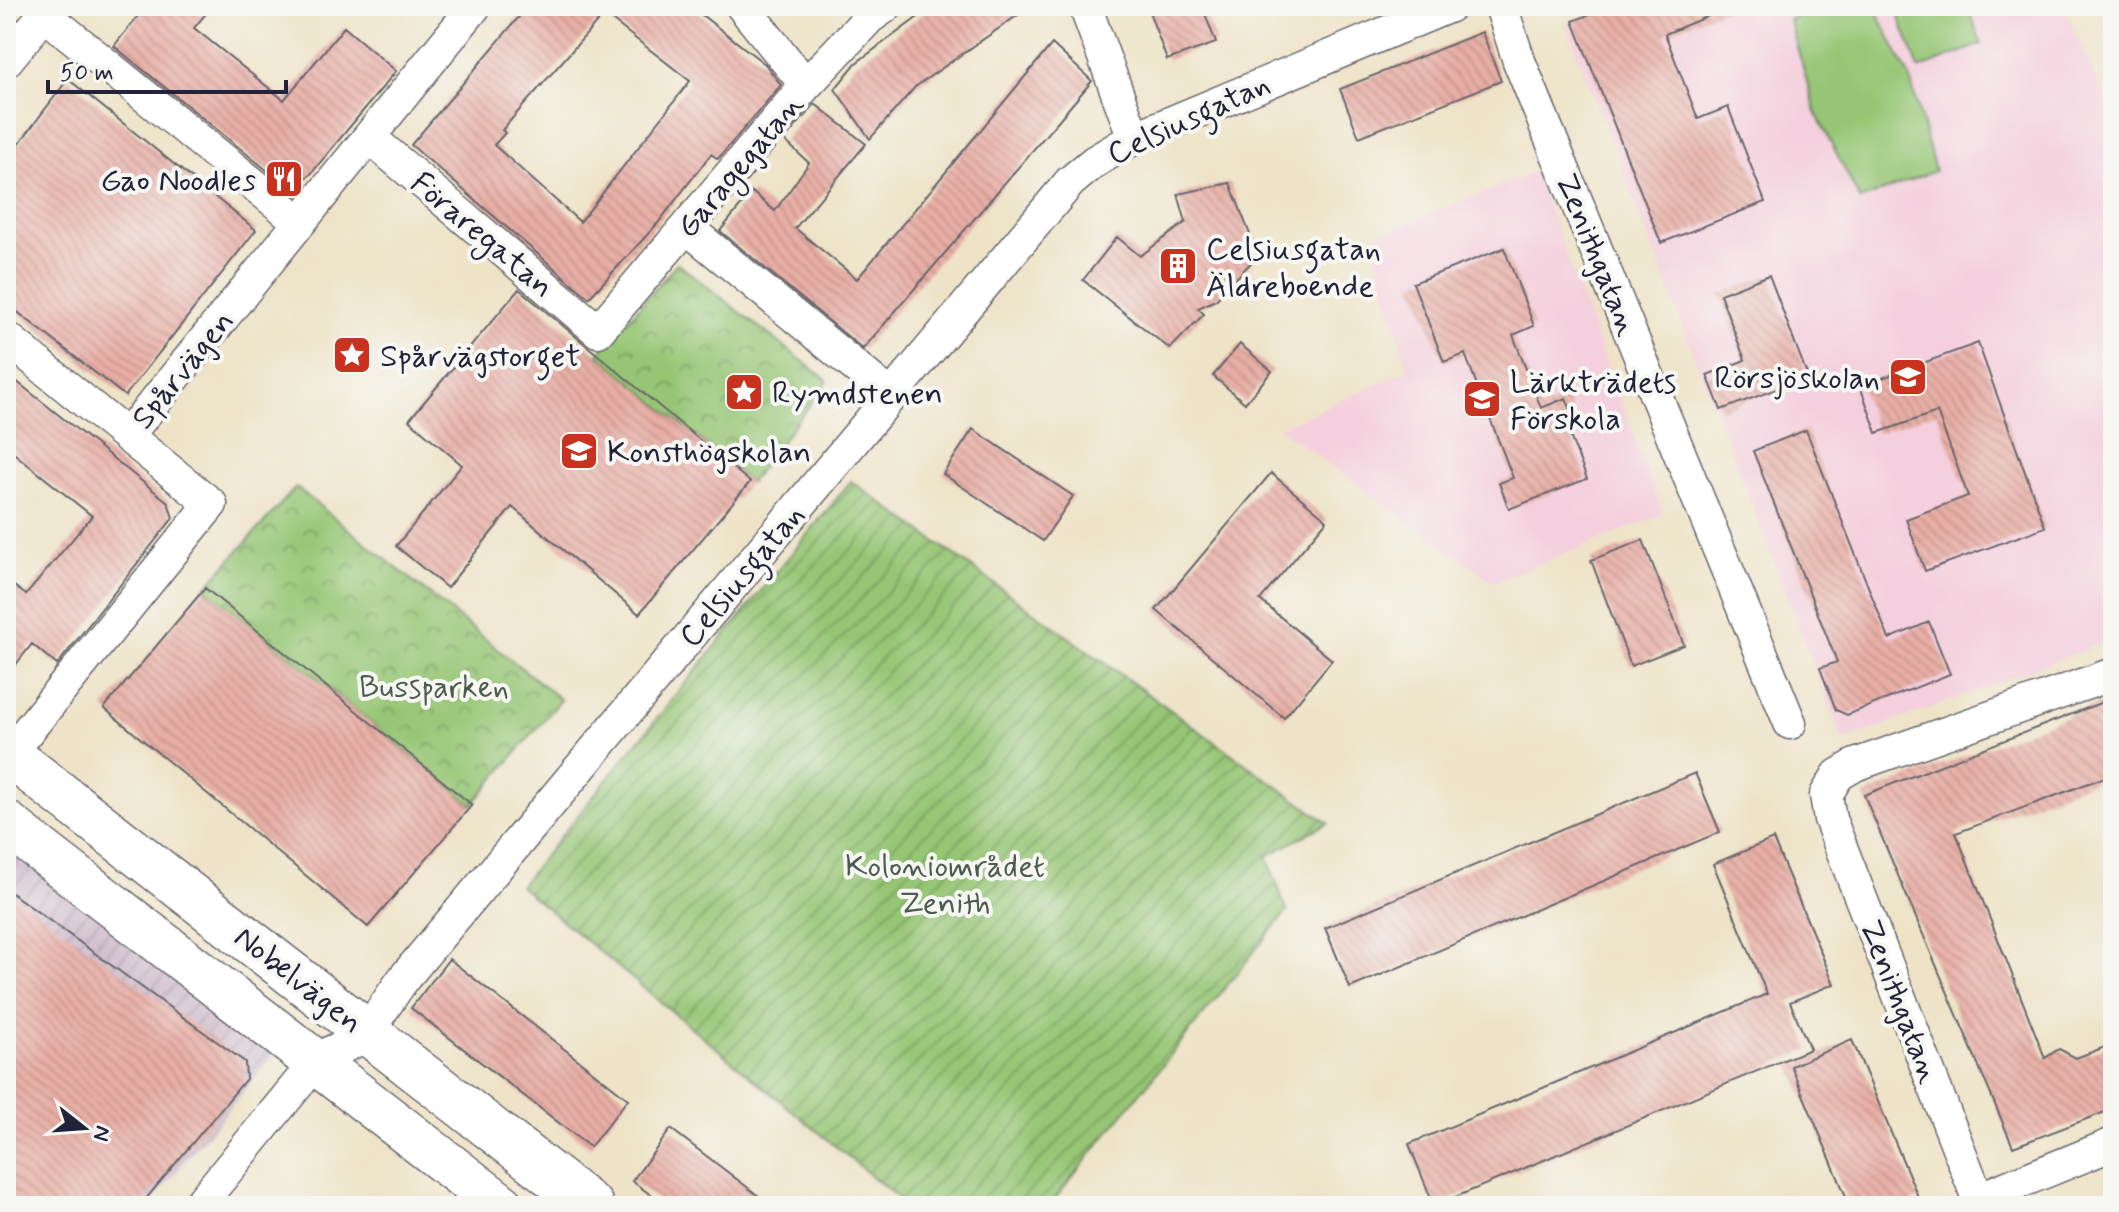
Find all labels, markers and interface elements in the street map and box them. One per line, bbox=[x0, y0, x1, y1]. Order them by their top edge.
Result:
scale bar bbox=[48, 44, 286, 94]
text: 50 m bbox=[60, 58, 114, 89]
street label: Celsiusgatan bbox=[1101, 64, 1278, 179]
street label: Garagegatan bbox=[668, 85, 815, 249]
restaurant icon: Gao Noodles bbox=[263, 158, 305, 200]
place label: Gao Noodles bbox=[101, 160, 256, 202]
street label: Föraregatan bbox=[400, 163, 562, 310]
street label: Zenithgatan bbox=[1544, 167, 1648, 342]
place label: Celsiusgatan Äldreboende bbox=[1206, 229, 1381, 308]
building icon: Celsiusgatan Äldreboende bbox=[1157, 245, 1199, 287]
street label: Spårvägen bbox=[123, 302, 244, 438]
place icon: Spårvägstorget bbox=[331, 334, 373, 376]
place label: Spårvägstorget bbox=[380, 336, 580, 381]
school or university icon: Rörsjöskolan bbox=[1887, 356, 1929, 398]
place label: Rörsjöskolan bbox=[1714, 358, 1880, 400]
place label: Lärkträdets Förskola bbox=[1510, 362, 1676, 441]
place icon: Rymdstenen bbox=[723, 371, 765, 413]
place label: Rymdstenen bbox=[772, 373, 943, 415]
school or university icon: Lärkträdets Förskola bbox=[1461, 378, 1503, 420]
school or university icon: Konsthögskolan bbox=[558, 430, 600, 472]
place label: Konsthögskolan bbox=[607, 432, 811, 474]
street label: Celsiusgatan bbox=[670, 496, 817, 659]
park label: Bussparken bbox=[359, 667, 509, 709]
park label: Koloniområdet Zenith bbox=[845, 846, 1045, 925]
street label: Zenithgatan bbox=[1849, 914, 1950, 1090]
street label: Nobelvägen bbox=[225, 917, 371, 1044]
north arrow bbox=[44, 1088, 124, 1168]
text: N bbox=[86, 1122, 117, 1144]

